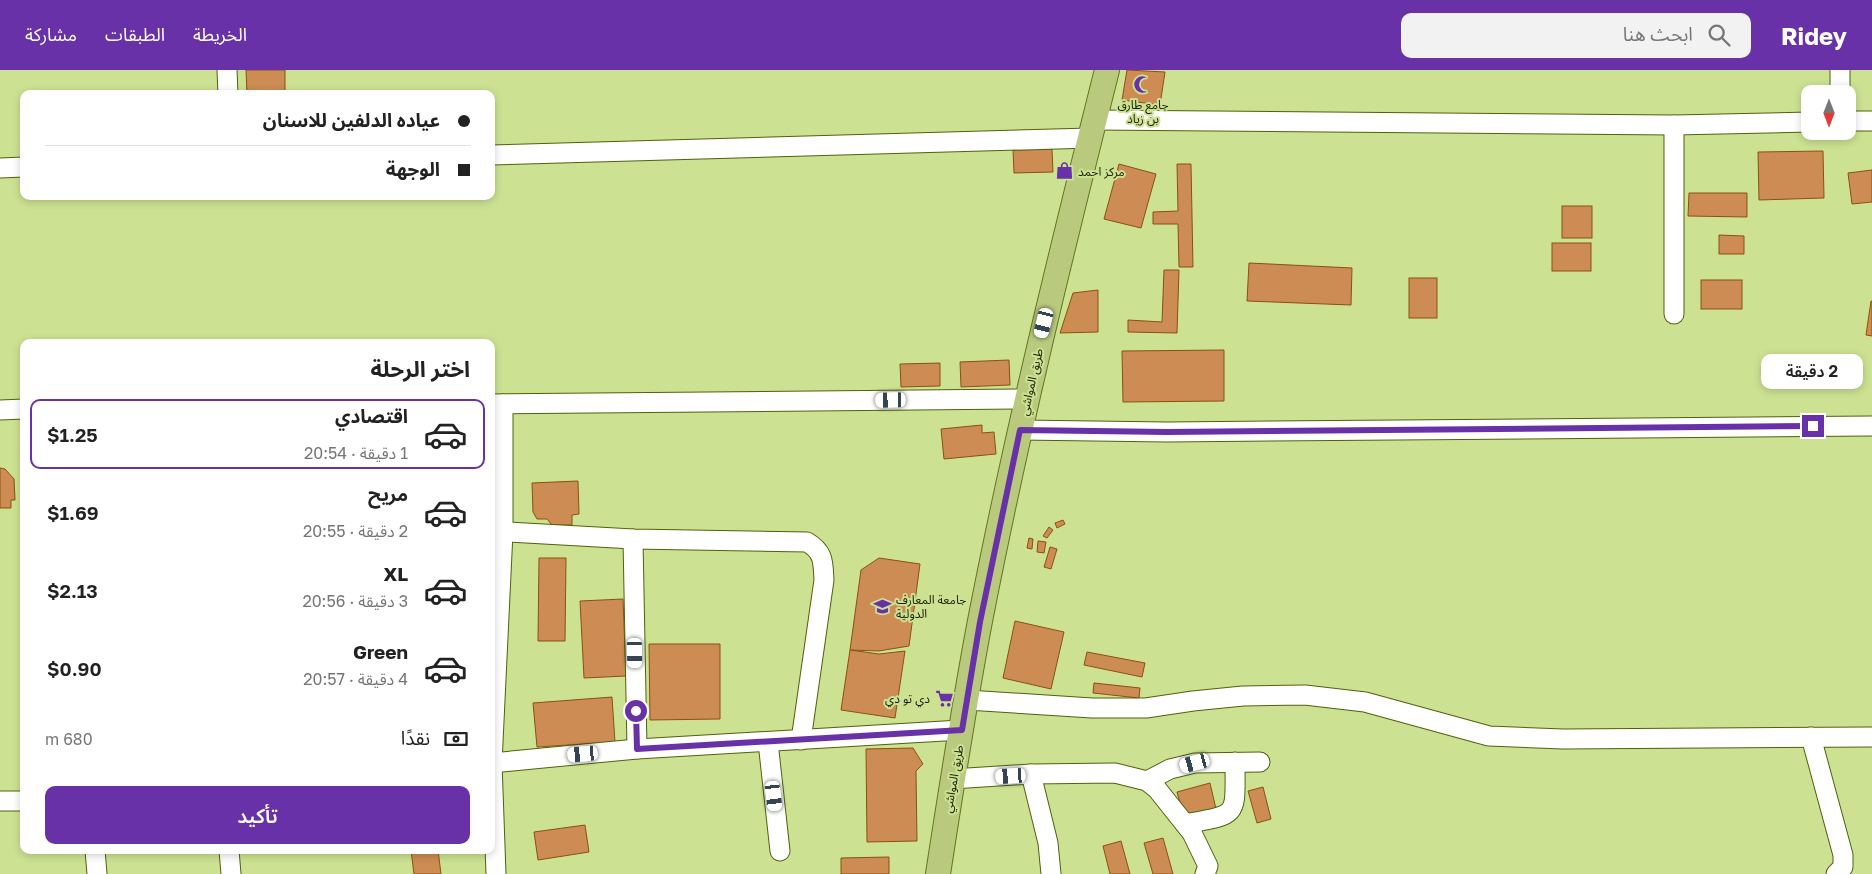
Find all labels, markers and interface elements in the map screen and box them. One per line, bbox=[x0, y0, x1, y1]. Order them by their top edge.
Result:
search box bbox=[1401, 13, 1751, 58]
icon: search bbox=[1705, 21, 1733, 49]
text: Ridey bbox=[1781, 21, 1847, 50]
text: ابحث هنا bbox=[1623, 22, 1693, 45]
text: مشاركة bbox=[25, 23, 77, 45]
text: الطبقات bbox=[105, 23, 165, 45]
text: الخريطة bbox=[193, 23, 247, 45]
mosque icon: جامع طارق بن زياد bbox=[1133, 75, 1153, 95]
north arrow bbox=[1801, 85, 1856, 140]
map controls bbox=[1801, 85, 1856, 140]
place label: جامع طارق بن زياد bbox=[1117, 97, 1169, 126]
text: عياده الدلفين للاسنان bbox=[263, 108, 440, 131]
text: الوجهة bbox=[386, 157, 440, 180]
shop icon: مركز احمد bbox=[1054, 161, 1074, 181]
place label: مركز احمد bbox=[1078, 164, 1125, 179]
car bbox=[1033, 307, 1054, 339]
street label: طريق المواشي bbox=[1016, 347, 1049, 418]
callout: 2 دقيقة bbox=[1762, 354, 1864, 388]
text: اختر الرحلة bbox=[371, 355, 470, 382]
text: 2 دقيقة bbox=[1786, 361, 1838, 381]
car bbox=[875, 392, 906, 408]
text: اقتصادي bbox=[335, 404, 408, 427]
icon: car bbox=[423, 412, 468, 457]
route end bbox=[1802, 415, 1824, 437]
text: $1.25 bbox=[47, 423, 98, 446]
text: 1 دقيقة · 20:54 bbox=[304, 443, 408, 463]
text: مريح bbox=[368, 482, 408, 505]
icon: car bbox=[423, 490, 468, 535]
text: $1.69 bbox=[47, 501, 99, 524]
text: 2 دقيقة · 20:55 bbox=[303, 521, 408, 541]
text: XL bbox=[383, 562, 408, 585]
icon: car bbox=[423, 568, 468, 613]
text: $2.13 bbox=[47, 579, 98, 602]
text: 3 دقيقة · 20:56 bbox=[302, 591, 408, 611]
place label: جامعة المعارف الدولية bbox=[896, 592, 966, 621]
school or university icon: جامعة المعارف الدولية bbox=[872, 596, 892, 616]
car bbox=[627, 638, 642, 668]
text: Green bbox=[353, 640, 408, 663]
icon: car bbox=[423, 646, 468, 691]
text: $0.90 bbox=[47, 657, 102, 680]
text: 4 دقيقة · 20:57 bbox=[303, 669, 408, 689]
supermarket icon: دي تو دي bbox=[934, 688, 954, 708]
place label: دي تو دي bbox=[885, 691, 930, 708]
route start bbox=[625, 700, 647, 722]
icon: cash bbox=[442, 725, 470, 753]
text: نقدًا bbox=[401, 726, 430, 749]
text: 680 m bbox=[45, 729, 93, 749]
street label: طريق المواشي bbox=[940, 744, 969, 815]
car bbox=[567, 745, 598, 763]
car bbox=[1178, 752, 1211, 774]
car bbox=[995, 768, 1026, 784]
car bbox=[764, 780, 783, 812]
button: تأكيد bbox=[45, 786, 470, 844]

